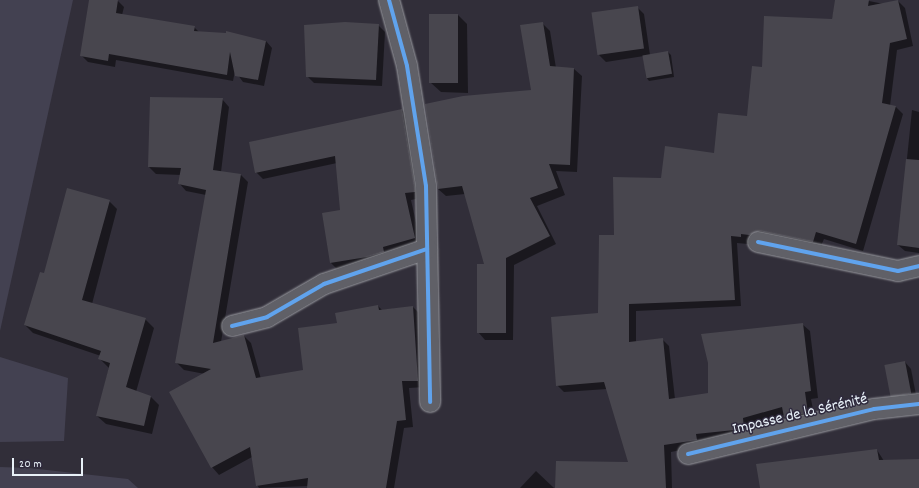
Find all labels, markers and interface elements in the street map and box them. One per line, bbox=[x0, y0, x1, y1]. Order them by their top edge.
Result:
street label: Impasse de la Sérénité bbox=[731, 390, 869, 440]
scale bar bbox=[14, 450, 85, 476]
text: 20 m bbox=[19, 456, 42, 473]

